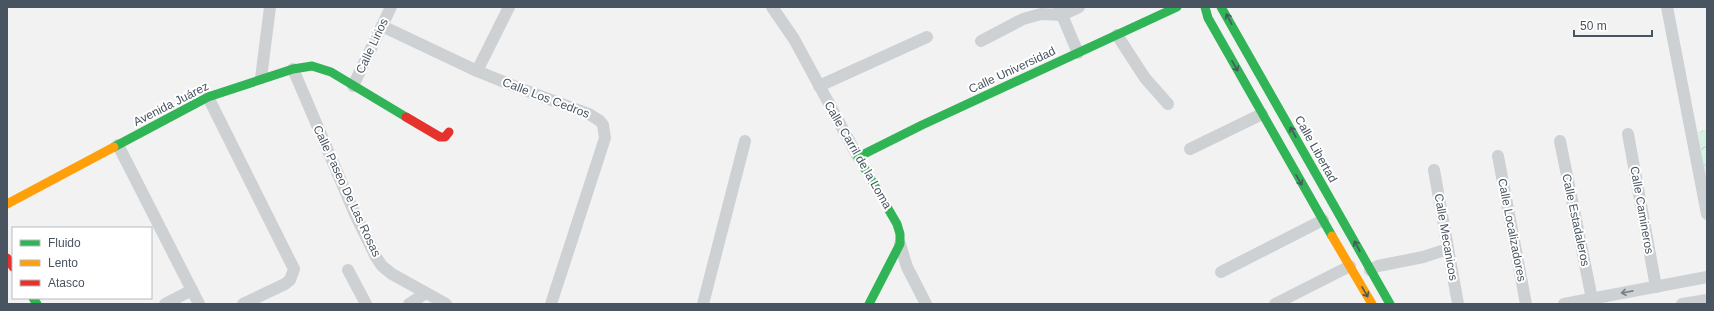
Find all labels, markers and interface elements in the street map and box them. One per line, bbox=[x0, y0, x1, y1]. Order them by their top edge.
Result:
scale bar bbox=[1574, 12, 1652, 38]
one-way arrow bbox=[1224, 14, 1232, 26]
street label: Calle Lirios bbox=[353, 16, 391, 76]
text: 50 m bbox=[1580, 19, 1607, 33]
street label: Calle Universidad bbox=[966, 44, 1058, 96]
one-way arrow bbox=[1232, 60, 1240, 72]
street label: Calle Los Cedros bbox=[501, 75, 591, 121]
street label: Avenida Juárez bbox=[131, 79, 211, 129]
street label: Calle Carril de la Loma bbox=[821, 99, 895, 212]
street label: Calle Libertad bbox=[1292, 113, 1340, 185]
street label: Calle Paseo De Las Rosas bbox=[310, 123, 384, 259]
one-way arrow bbox=[1289, 126, 1296, 138]
street label: Calle Camineros bbox=[1627, 165, 1657, 255]
street label: Calle Estadaleros bbox=[1559, 173, 1593, 267]
one-way arrow bbox=[1296, 174, 1304, 186]
street label: Calle Localizadores bbox=[1495, 177, 1529, 283]
street label: Calle Mecanicos bbox=[1431, 192, 1461, 282]
legend bbox=[12, 227, 152, 299]
text: Fluido bbox=[48, 236, 81, 250]
one-way arrow bbox=[1352, 240, 1360, 252]
text: Lento bbox=[48, 256, 78, 270]
text: Atasco bbox=[48, 276, 85, 290]
one-way arrow bbox=[1361, 286, 1369, 298]
one-way arrow bbox=[1621, 288, 1634, 296]

